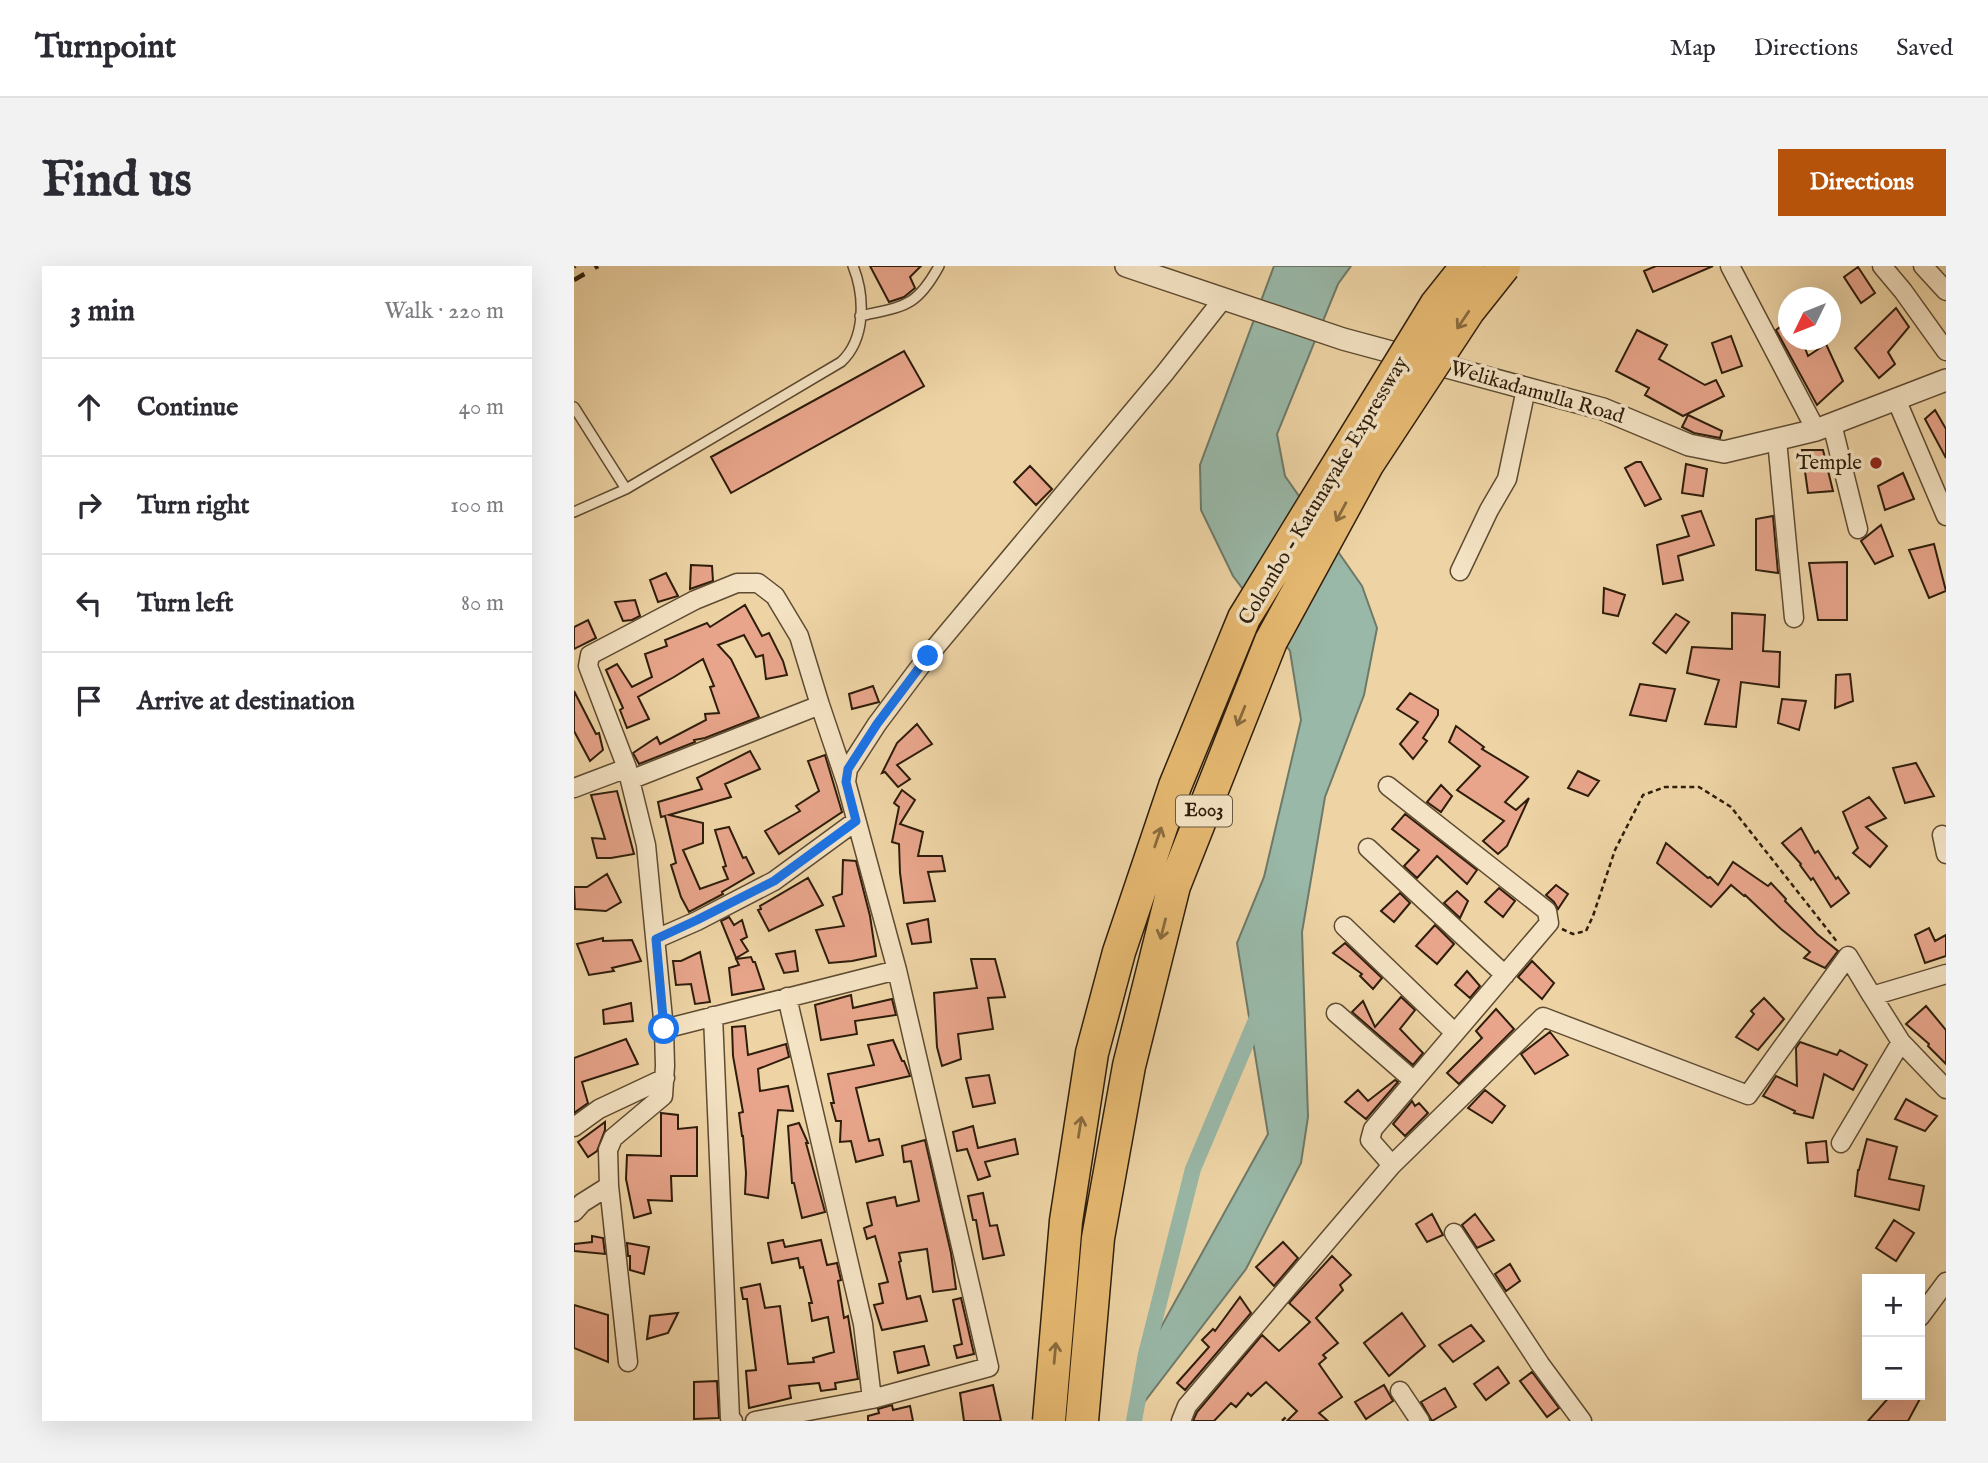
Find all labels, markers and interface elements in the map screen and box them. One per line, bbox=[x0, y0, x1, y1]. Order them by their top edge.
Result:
text: Turnpoint bbox=[35, 27, 176, 69]
text: Map bbox=[1670, 33, 1716, 64]
text: Directions bbox=[1754, 33, 1858, 64]
text: Saved bbox=[1896, 33, 1953, 64]
button: Directions bbox=[1778, 149, 1946, 216]
text: Find us bbox=[42, 151, 192, 213]
north arrow bbox=[1778, 287, 1841, 350]
text: 3 min bbox=[70, 293, 135, 331]
text: Walk · 220 m bbox=[384, 297, 504, 326]
one-way arrow bbox=[1456, 310, 1470, 329]
street label: Colombo - Katunayake Expressway bbox=[1233, 351, 1415, 630]
street label: Welikadamulla Road bbox=[1447, 355, 1628, 431]
icon: ahead bbox=[70, 388, 108, 426]
text: Continue bbox=[137, 391, 238, 424]
text: 40 m bbox=[459, 393, 504, 422]
place label: Temple bbox=[1796, 450, 1862, 477]
marker: Temple bbox=[1868, 455, 1884, 471]
icon: right bbox=[70, 486, 108, 524]
text: Turn right bbox=[137, 489, 250, 522]
text: 100 m bbox=[450, 491, 504, 520]
one-way arrow bbox=[1334, 501, 1347, 522]
icon: left bbox=[70, 584, 108, 622]
text: Turn left bbox=[137, 587, 234, 620]
text: 80 m bbox=[461, 589, 504, 618]
route end bbox=[912, 640, 943, 671]
icon: arrive bbox=[70, 682, 108, 720]
text: Arrive at destination bbox=[137, 685, 355, 718]
one-way arrow bbox=[1234, 705, 1247, 726]
road number: E003 bbox=[1176, 796, 1232, 826]
one-way arrow bbox=[1152, 826, 1165, 848]
one-way arrow bbox=[1156, 917, 1169, 940]
route start bbox=[648, 1013, 679, 1044]
one-way arrow bbox=[1074, 1116, 1087, 1139]
map controls bbox=[1862, 1274, 1925, 1400]
button: + bbox=[1862, 1274, 1925, 1337]
button: − bbox=[1862, 1337, 1925, 1400]
one-way arrow bbox=[1048, 1342, 1061, 1365]

